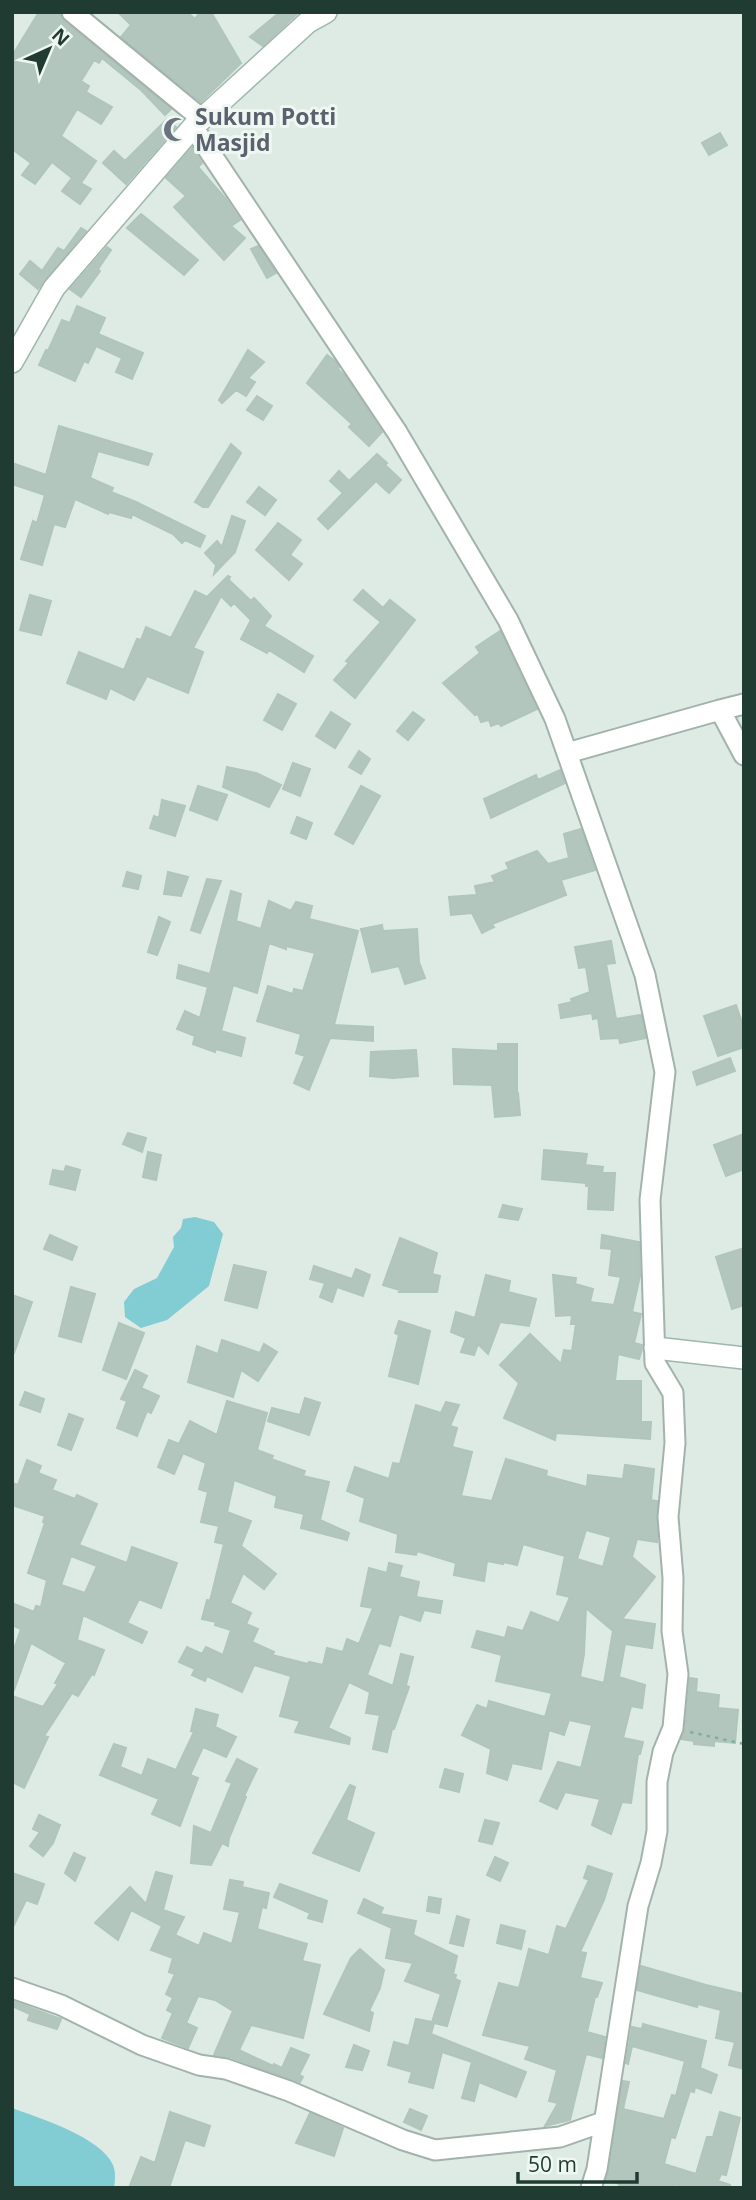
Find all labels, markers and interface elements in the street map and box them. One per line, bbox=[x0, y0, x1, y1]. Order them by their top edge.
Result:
north arrow bbox=[14, 14, 84, 84]
text: N bbox=[46, 22, 75, 51]
place label: Sukum Potti Masjid bbox=[195, 100, 336, 158]
mosque icon: Sukum Potti Masjid bbox=[161, 116, 189, 144]
scale bar bbox=[518, 2140, 637, 2184]
text: 50 m bbox=[528, 2150, 577, 2178]

